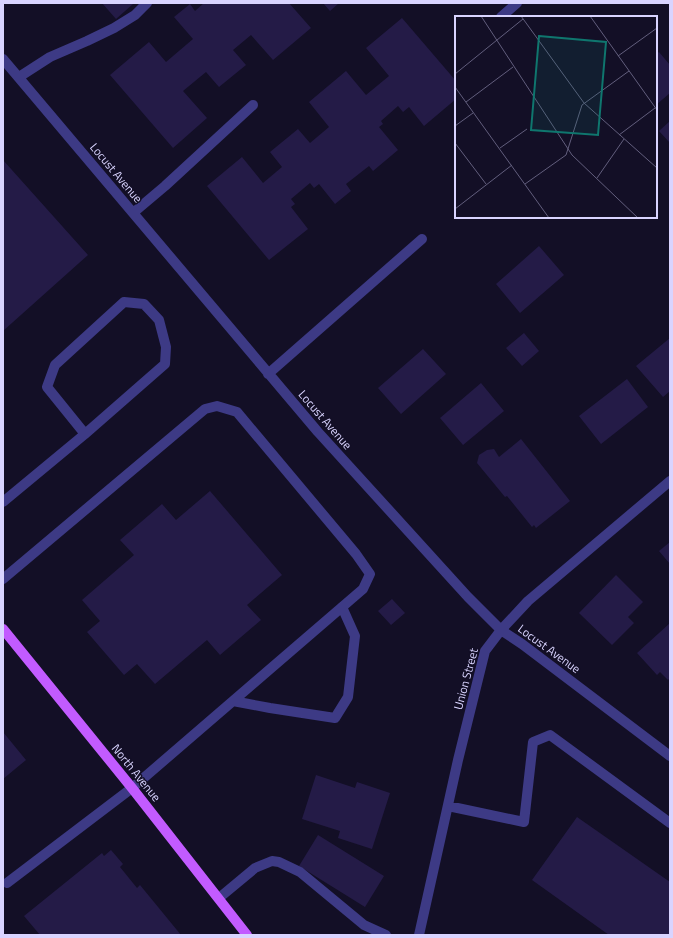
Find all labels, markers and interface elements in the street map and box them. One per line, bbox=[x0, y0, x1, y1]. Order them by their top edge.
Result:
inset map bbox=[455, 16, 657, 218]
street label: Locust Avenue bbox=[85, 138, 147, 207]
street label: Locust Avenue bbox=[294, 386, 357, 454]
street label: Locust Avenue bbox=[514, 619, 585, 678]
street label: Union Street bbox=[448, 645, 483, 712]
street label: North Avenue bbox=[107, 740, 166, 806]

